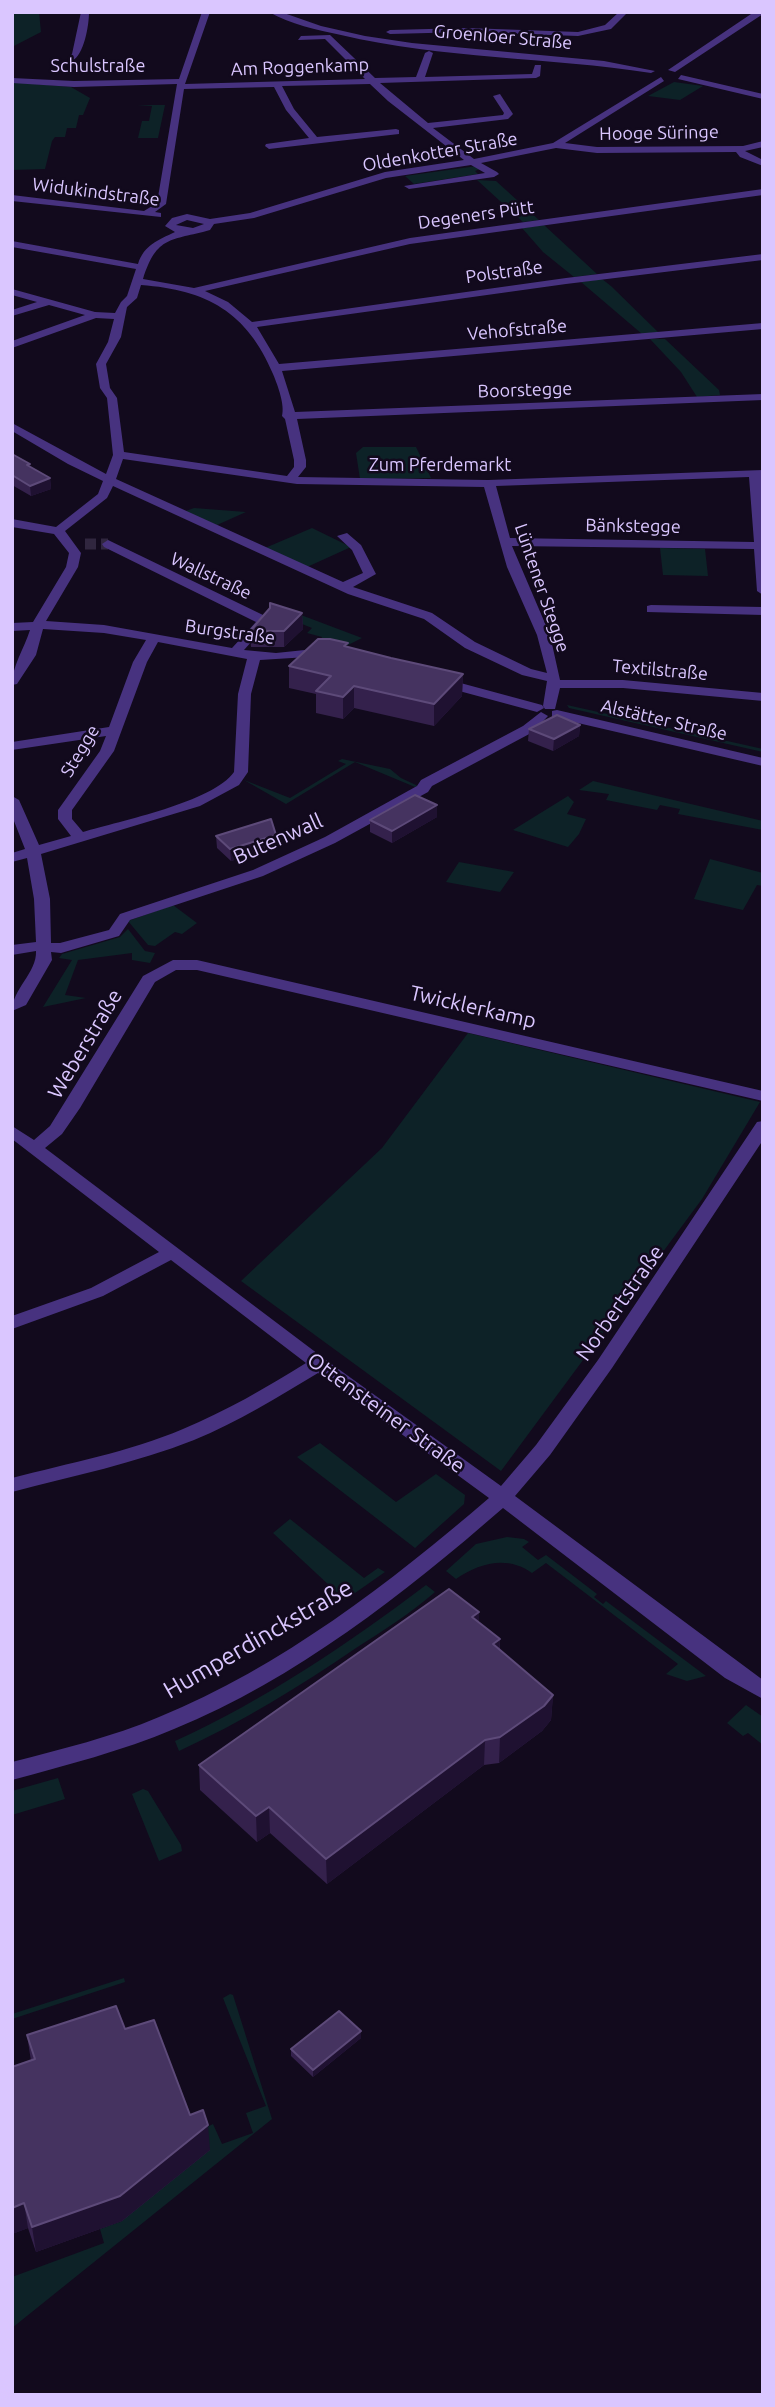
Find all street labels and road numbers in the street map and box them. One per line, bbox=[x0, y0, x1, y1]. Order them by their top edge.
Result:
street label: Groenloer Straße bbox=[433, 20, 573, 54]
street label: Am Roggenkamp bbox=[230, 54, 370, 80]
street label: Schulstraße bbox=[51, 55, 145, 77]
street label: Hooge Süringe bbox=[599, 121, 719, 145]
street label: Oldenkotter Straße bbox=[361, 128, 519, 176]
street label: Widukindstraße bbox=[31, 173, 161, 211]
street label: Degeners Pütt bbox=[417, 196, 535, 234]
street label: Polstraße bbox=[464, 256, 544, 288]
street label: Vehofstraße bbox=[466, 315, 568, 345]
street label: Boorstegge bbox=[477, 378, 573, 402]
street label: Zum Pferdemarkt bbox=[369, 454, 511, 476]
street label: Bänkstegge bbox=[585, 514, 681, 538]
street label: Lüntener Stegge bbox=[510, 521, 574, 655]
street label: Wallstraße bbox=[167, 548, 255, 604]
street label: Burgstraße bbox=[184, 615, 276, 649]
street label: Textilstraße bbox=[611, 655, 709, 685]
street label: Alstätter Straße bbox=[599, 695, 729, 745]
street label: Stegge bbox=[56, 721, 104, 781]
street label: Butenwall bbox=[229, 808, 327, 870]
street label: Twicklerkamp bbox=[407, 980, 539, 1034]
street label: Weberstraße bbox=[43, 985, 127, 1103]
street label: Norbertstraße bbox=[571, 1240, 669, 1366]
street label: Ottensteiner Straße bbox=[302, 1347, 470, 1479]
street label: Humperdinckstraße bbox=[158, 1573, 358, 1705]

